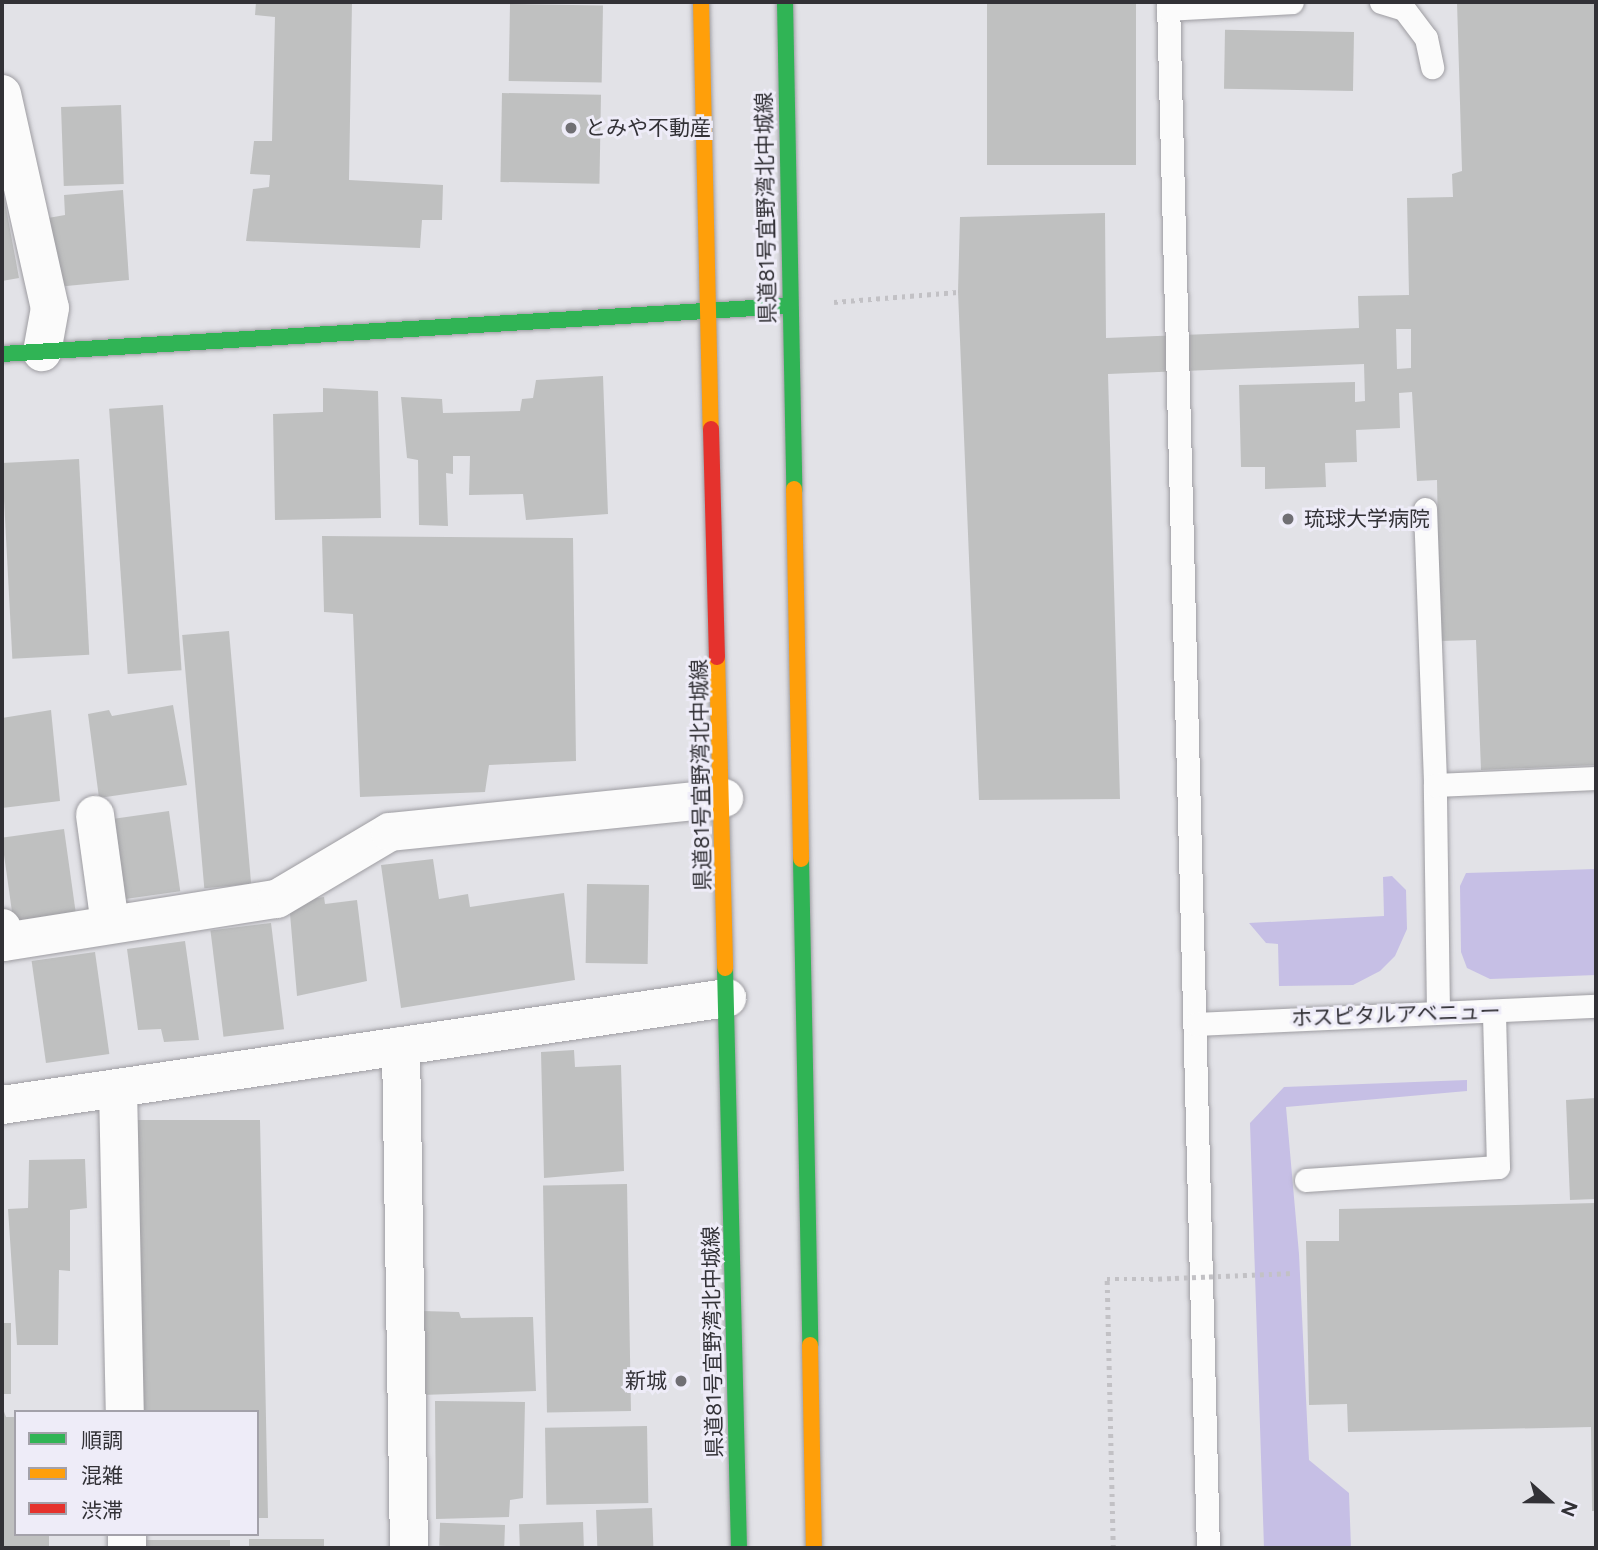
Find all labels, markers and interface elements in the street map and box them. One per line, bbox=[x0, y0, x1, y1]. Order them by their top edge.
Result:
street label: 県道81号宜野湾北中城線 bbox=[751, 92, 781, 324]
place label: とみや不動産 bbox=[585, 115, 711, 141]
marker: とみや不動産 bbox=[563, 120, 579, 136]
place label: 琉球大学病院 bbox=[1304, 506, 1430, 532]
marker: 琉球大学病院 bbox=[1278, 509, 1298, 529]
street label: 県道81号宜野湾北中城線 bbox=[686, 659, 716, 891]
street label: ホスピタルアベニュー bbox=[1291, 999, 1501, 1031]
street label: 県道81号宜野湾北中城線 bbox=[698, 1226, 728, 1458]
place label: 新城 bbox=[625, 1368, 667, 1394]
marker: 新城 bbox=[673, 1373, 689, 1389]
legend bbox=[14, 1410, 259, 1536]
text: 順調 bbox=[81, 1428, 123, 1453]
text: 混雑 bbox=[81, 1463, 123, 1488]
north arrow bbox=[1514, 1466, 1584, 1536]
text: 渋滞 bbox=[81, 1498, 123, 1523]
text: N bbox=[1556, 1498, 1582, 1520]

